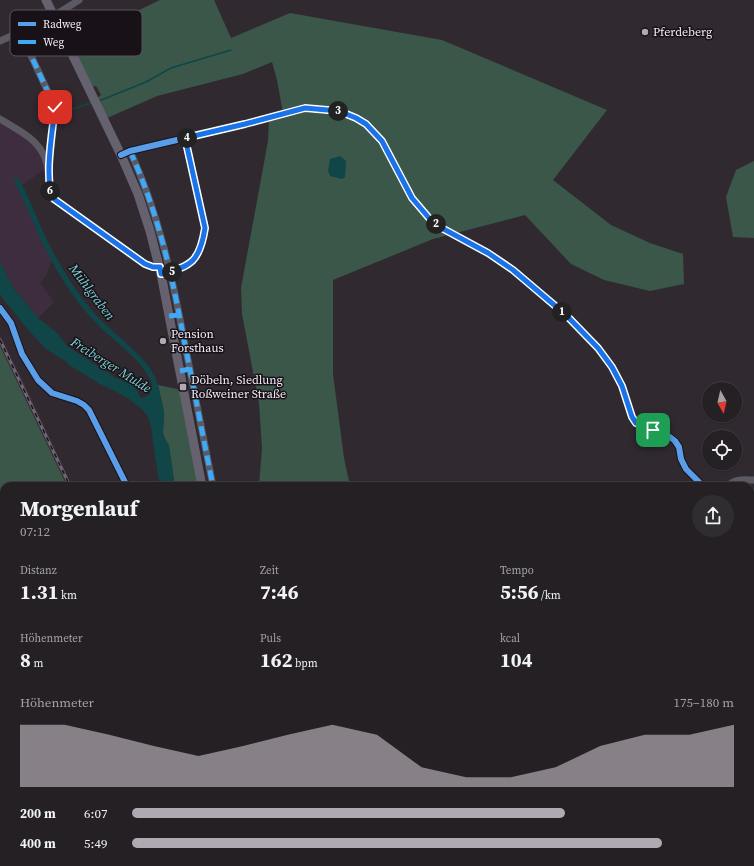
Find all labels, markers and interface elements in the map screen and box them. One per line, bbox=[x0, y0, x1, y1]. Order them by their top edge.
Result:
legend bbox=[10, 10, 142, 56]
text: Radweg bbox=[43, 17, 82, 32]
place label: Pferdeberg bbox=[653, 24, 712, 40]
marker: Pferdeberg bbox=[640, 27, 650, 37]
text: Weg bbox=[43, 35, 64, 50]
pin bbox=[38, 90, 72, 124]
icon: check bbox=[44, 96, 66, 118]
pin: 3 bbox=[328, 101, 348, 121]
text: 3 bbox=[335, 103, 341, 118]
pin: 4 bbox=[177, 128, 197, 148]
text: 4 bbox=[184, 130, 190, 145]
pin: 6 bbox=[40, 181, 60, 201]
text: 6 bbox=[47, 183, 53, 198]
pin: 2 bbox=[426, 214, 446, 234]
text: 2 bbox=[433, 216, 439, 231]
water label: Mühlgraben bbox=[65, 260, 119, 324]
pin: 5 bbox=[162, 262, 182, 282]
text: 5 bbox=[169, 264, 175, 279]
pin: 1 bbox=[552, 302, 572, 322]
text: 1 bbox=[559, 304, 565, 319]
place label: Pension Forsthaus bbox=[171, 326, 224, 356]
water label: Freiberger Mulde bbox=[67, 333, 155, 397]
marker: Pension Forsthaus bbox=[158, 336, 168, 346]
place label: Döbeln, Siedlung Roßweiner Straße bbox=[191, 372, 286, 402]
marker: Döbeln, Siedlung Roßweiner Straße bbox=[178, 382, 188, 392]
north arrow bbox=[702, 382, 742, 422]
map controls bbox=[702, 382, 742, 470]
pin bbox=[636, 413, 670, 447]
icon: arrive bbox=[642, 419, 664, 441]
button: locate bbox=[702, 430, 742, 470]
text: Morgenlauf bbox=[20, 493, 138, 523]
button: share bbox=[692, 495, 734, 537]
text: 07:12 bbox=[20, 523, 50, 540]
text: Distanz bbox=[20, 563, 57, 578]
text: Zeit bbox=[260, 563, 279, 578]
text: Tempo bbox=[500, 563, 534, 578]
text: 1.31 bbox=[20, 578, 59, 606]
text: 7:46 bbox=[260, 578, 299, 606]
text: 5:56 bbox=[500, 578, 539, 606]
text: km bbox=[59, 588, 77, 603]
text: /km bbox=[539, 588, 561, 603]
text: Höhenmeter bbox=[20, 631, 83, 646]
text: Puls bbox=[260, 631, 281, 646]
text: kcal bbox=[500, 631, 520, 646]
text: 8 bbox=[20, 646, 31, 674]
text: 162 bbox=[260, 646, 293, 674]
text: 104 bbox=[500, 646, 533, 674]
text: m bbox=[31, 656, 43, 671]
text: bpm bbox=[293, 656, 318, 671]
text: Höhenmeter bbox=[20, 694, 94, 711]
text: 175–180 m bbox=[674, 694, 734, 711]
text: 200 m bbox=[20, 805, 56, 822]
text: 6:07 bbox=[84, 805, 107, 822]
text: 400 m bbox=[20, 835, 56, 852]
text: 5:49 bbox=[84, 835, 107, 852]

